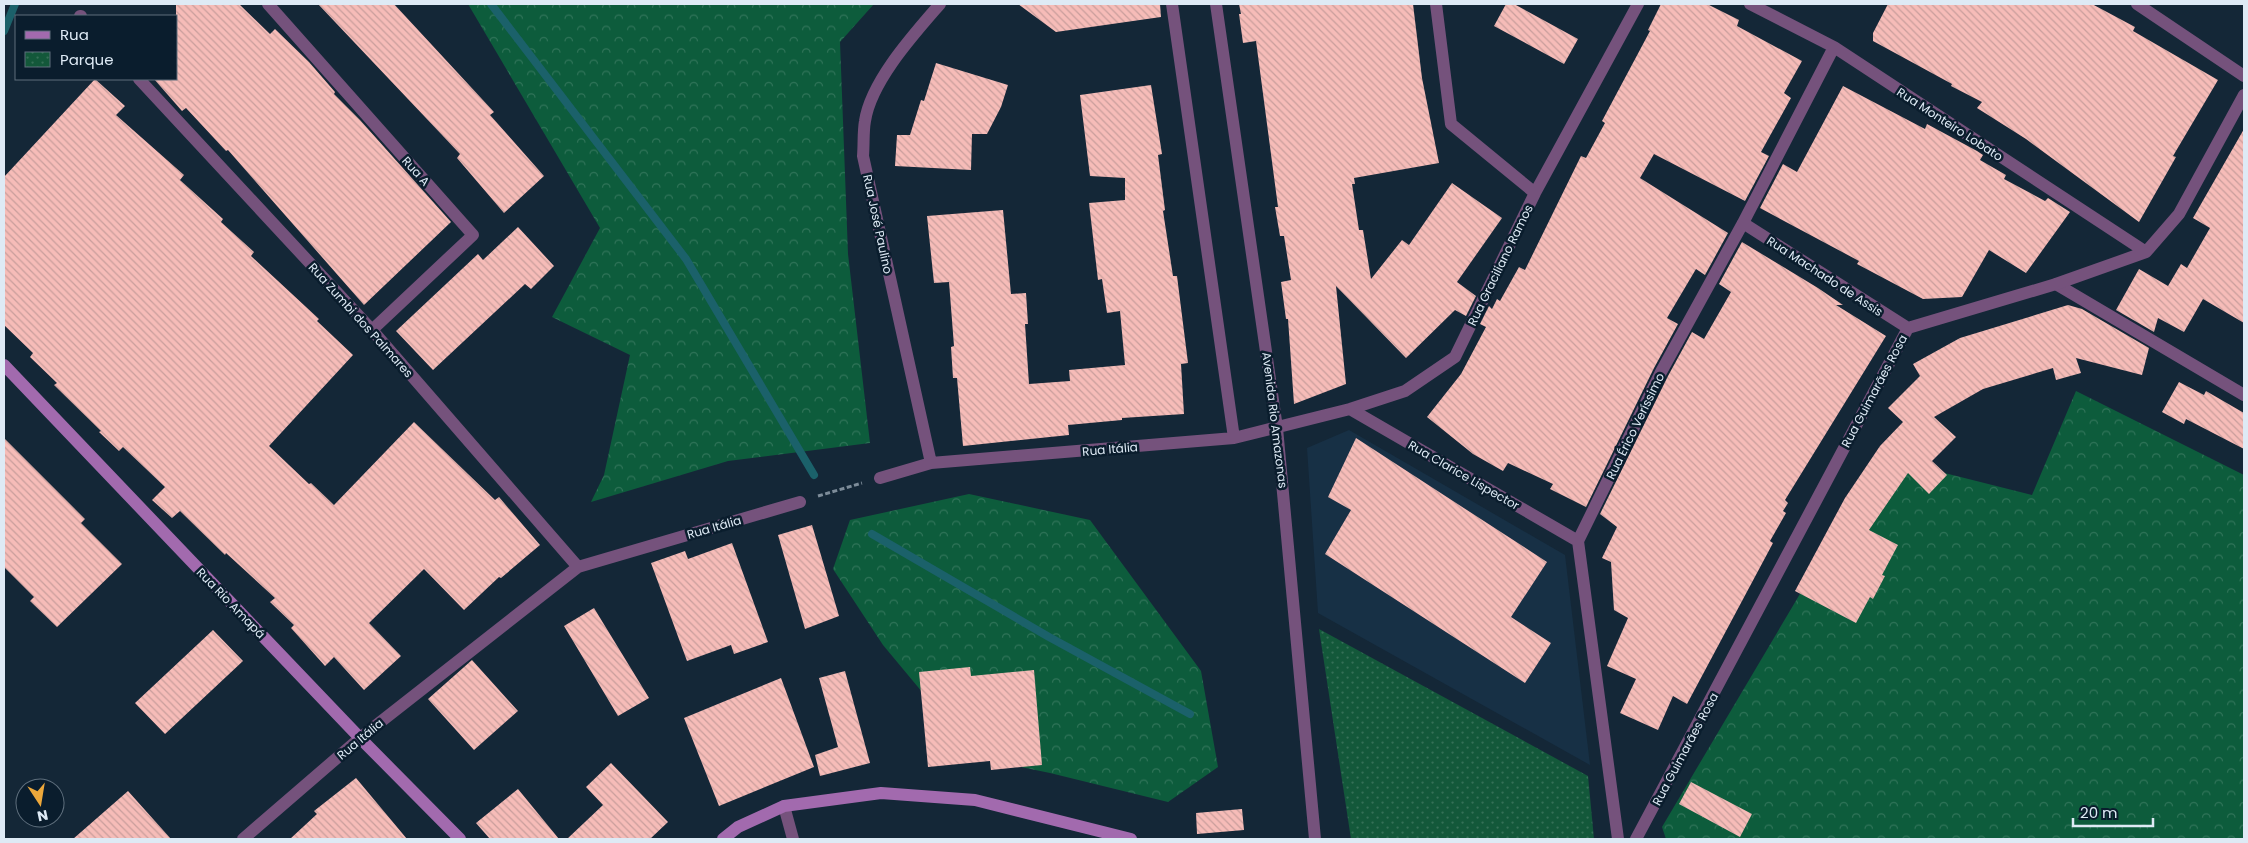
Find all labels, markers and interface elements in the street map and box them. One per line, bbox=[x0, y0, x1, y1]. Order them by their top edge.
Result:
legend bbox=[15, 15, 178, 80]
text: Rua bbox=[60, 24, 89, 45]
text: Parque bbox=[60, 49, 113, 70]
street label: Rua Monteiro Lobato bbox=[1894, 83, 2007, 165]
street label: Rua A bbox=[398, 153, 434, 189]
street label: Rua José Paulino bbox=[859, 173, 897, 276]
street label: Rua Graciliano Ramos bbox=[1463, 202, 1537, 328]
street label: Rua Machado de Assis bbox=[1764, 232, 1886, 320]
street label: Rua Zumbi dos Palmares bbox=[305, 259, 417, 381]
street label: Rua Guimarães Rosa bbox=[1837, 332, 1911, 450]
street label: Avenida Rio Amazonas bbox=[1258, 351, 1292, 489]
street label: Rua Érico Veríssimo bbox=[1602, 370, 1668, 482]
street label: Rua Clarice Lispector bbox=[1405, 436, 1523, 514]
street label: Rua Itália bbox=[1081, 438, 1139, 460]
street label: Rua Itália bbox=[685, 511, 743, 543]
street label: Rua Rio Amapá bbox=[193, 564, 269, 642]
street label: Rua Guimarães Rosa bbox=[1648, 690, 1722, 808]
street label: Rua Itália bbox=[333, 715, 387, 763]
north arrow bbox=[15, 778, 65, 828]
scale bar bbox=[2073, 796, 2153, 828]
text: 20 m bbox=[2080, 802, 2118, 823]
text: N bbox=[35, 805, 50, 827]

